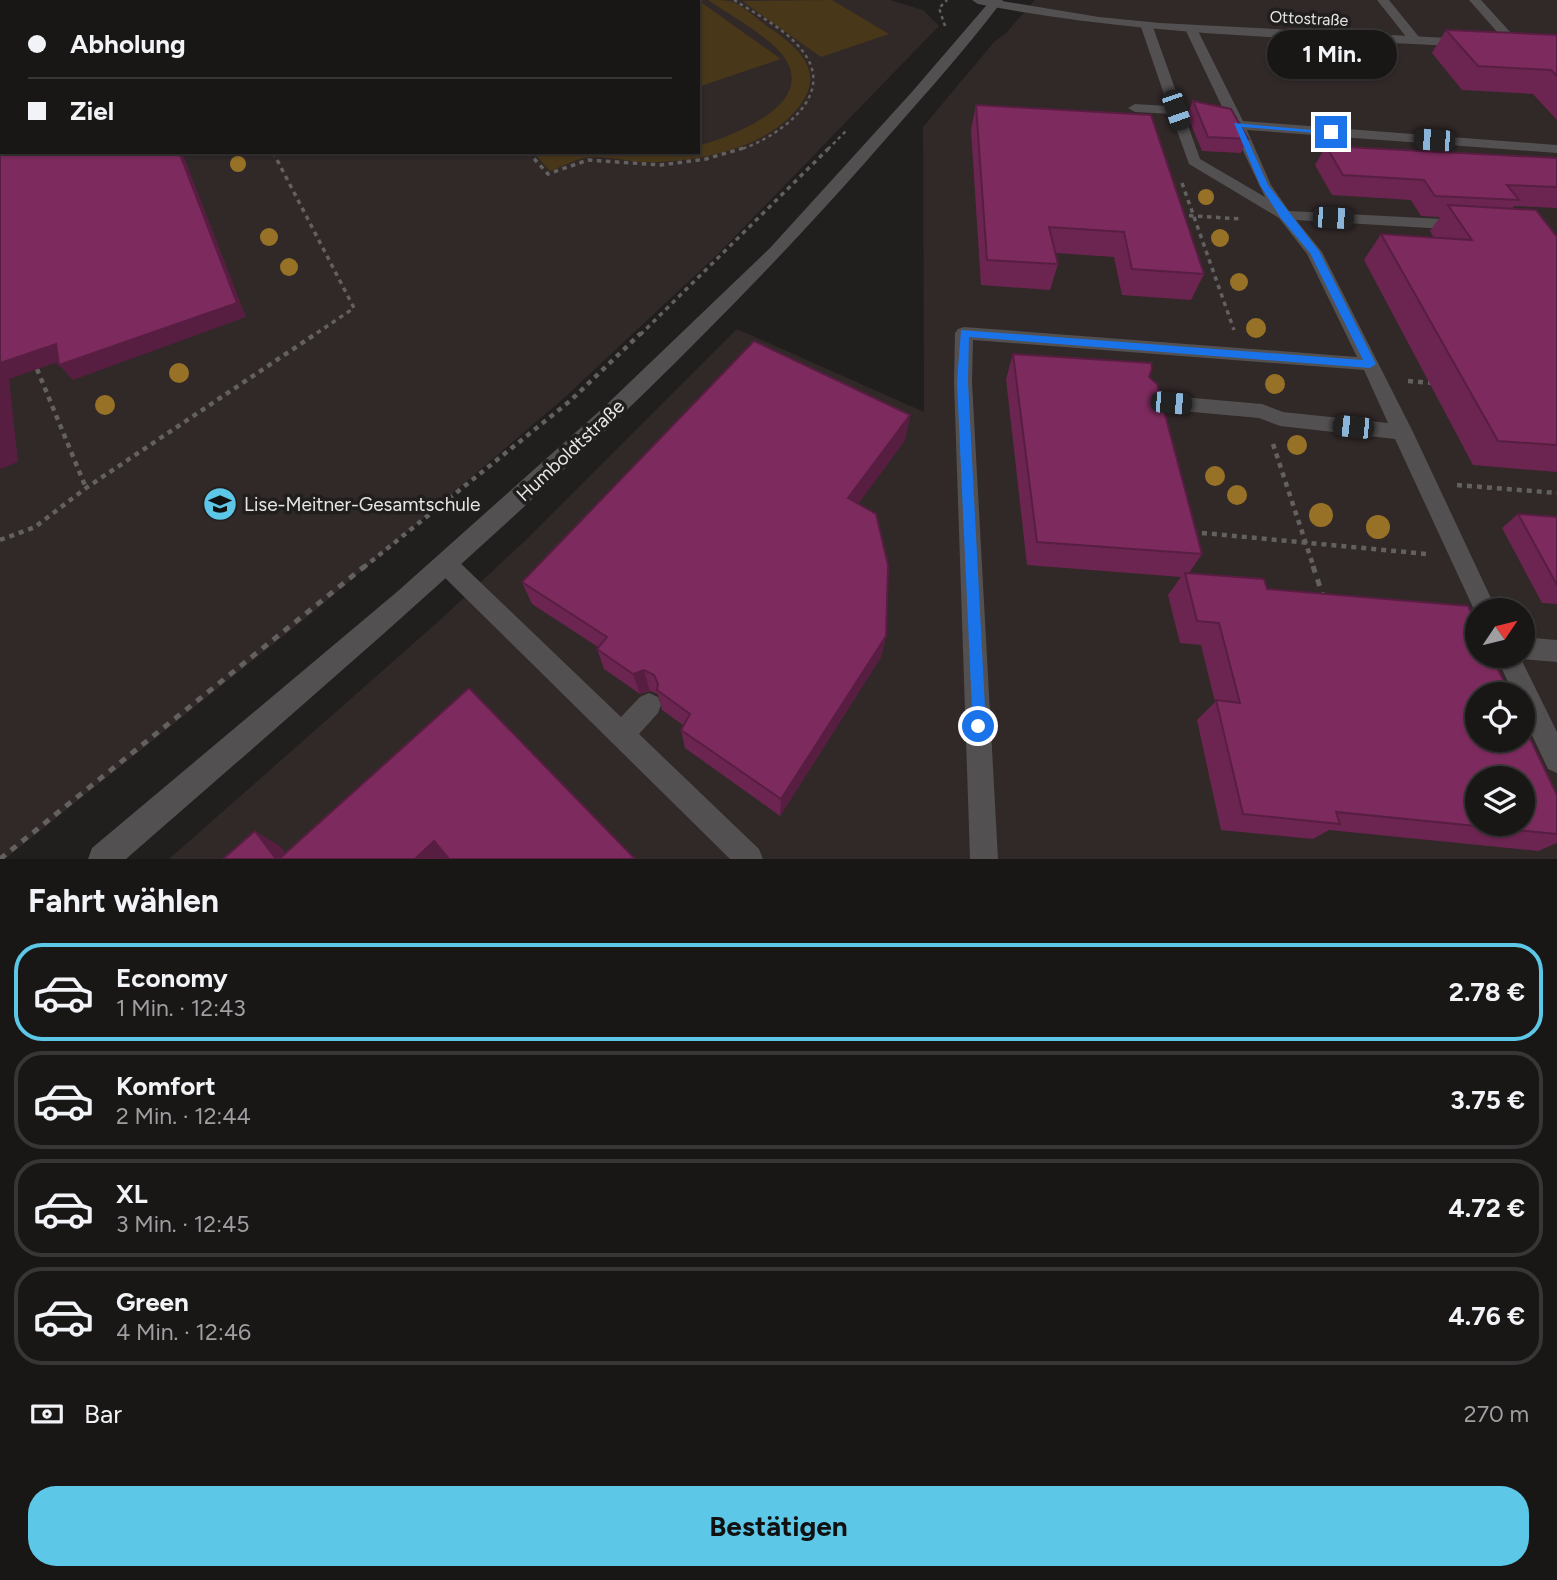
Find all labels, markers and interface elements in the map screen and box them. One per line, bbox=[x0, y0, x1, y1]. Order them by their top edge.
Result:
street label: Ottostraße bbox=[1269, 7, 1349, 30]
text: Abholung bbox=[70, 28, 186, 60]
callout: 1 Min. bbox=[1266, 31, 1396, 80]
text: 1 Min. bbox=[1302, 40, 1362, 68]
car bbox=[1160, 87, 1193, 133]
text: Ziel bbox=[70, 95, 114, 127]
route end bbox=[1315, 116, 1347, 148]
car bbox=[1413, 128, 1456, 152]
car bbox=[1312, 206, 1355, 230]
car bbox=[1150, 391, 1193, 415]
street label: Humboldtstraße bbox=[512, 395, 629, 506]
car bbox=[1332, 414, 1375, 440]
school or university icon: Lise-Meitner-Gesamtschule bbox=[201, 485, 239, 523]
place label: Lise-Meitner-Gesamtschule bbox=[244, 493, 480, 516]
north arrow bbox=[1465, 598, 1535, 668]
map controls bbox=[1465, 598, 1535, 836]
button: locate bbox=[1465, 682, 1535, 752]
route start bbox=[962, 710, 994, 742]
button: layers bbox=[1465, 766, 1535, 836]
text: Fahrt wählen bbox=[28, 882, 219, 920]
icon: car bbox=[32, 961, 95, 1024]
text: Economy bbox=[116, 962, 228, 994]
text: 2.78 € bbox=[1449, 976, 1525, 1008]
text: 1 Min. · 12:43 bbox=[116, 994, 246, 1022]
icon: car bbox=[32, 1069, 95, 1132]
text: Komfort bbox=[116, 1070, 216, 1102]
text: 3.75 € bbox=[1450, 1084, 1525, 1116]
text: 2 Min. · 12:44 bbox=[116, 1102, 251, 1130]
icon: car bbox=[32, 1177, 95, 1240]
text: XL bbox=[116, 1178, 148, 1210]
text: 4.72 € bbox=[1448, 1192, 1525, 1224]
text: 3 Min. · 12:45 bbox=[116, 1210, 250, 1238]
icon: car bbox=[32, 1285, 95, 1348]
text: Green bbox=[116, 1286, 189, 1318]
text: 4.76 € bbox=[1448, 1300, 1525, 1332]
text: 4 Min. · 12:46 bbox=[116, 1318, 251, 1346]
icon: cash bbox=[28, 1395, 66, 1433]
text: Bar bbox=[84, 1398, 122, 1430]
text: 270 m bbox=[1464, 1400, 1529, 1428]
button: Bestätigen bbox=[28, 1486, 1529, 1566]

